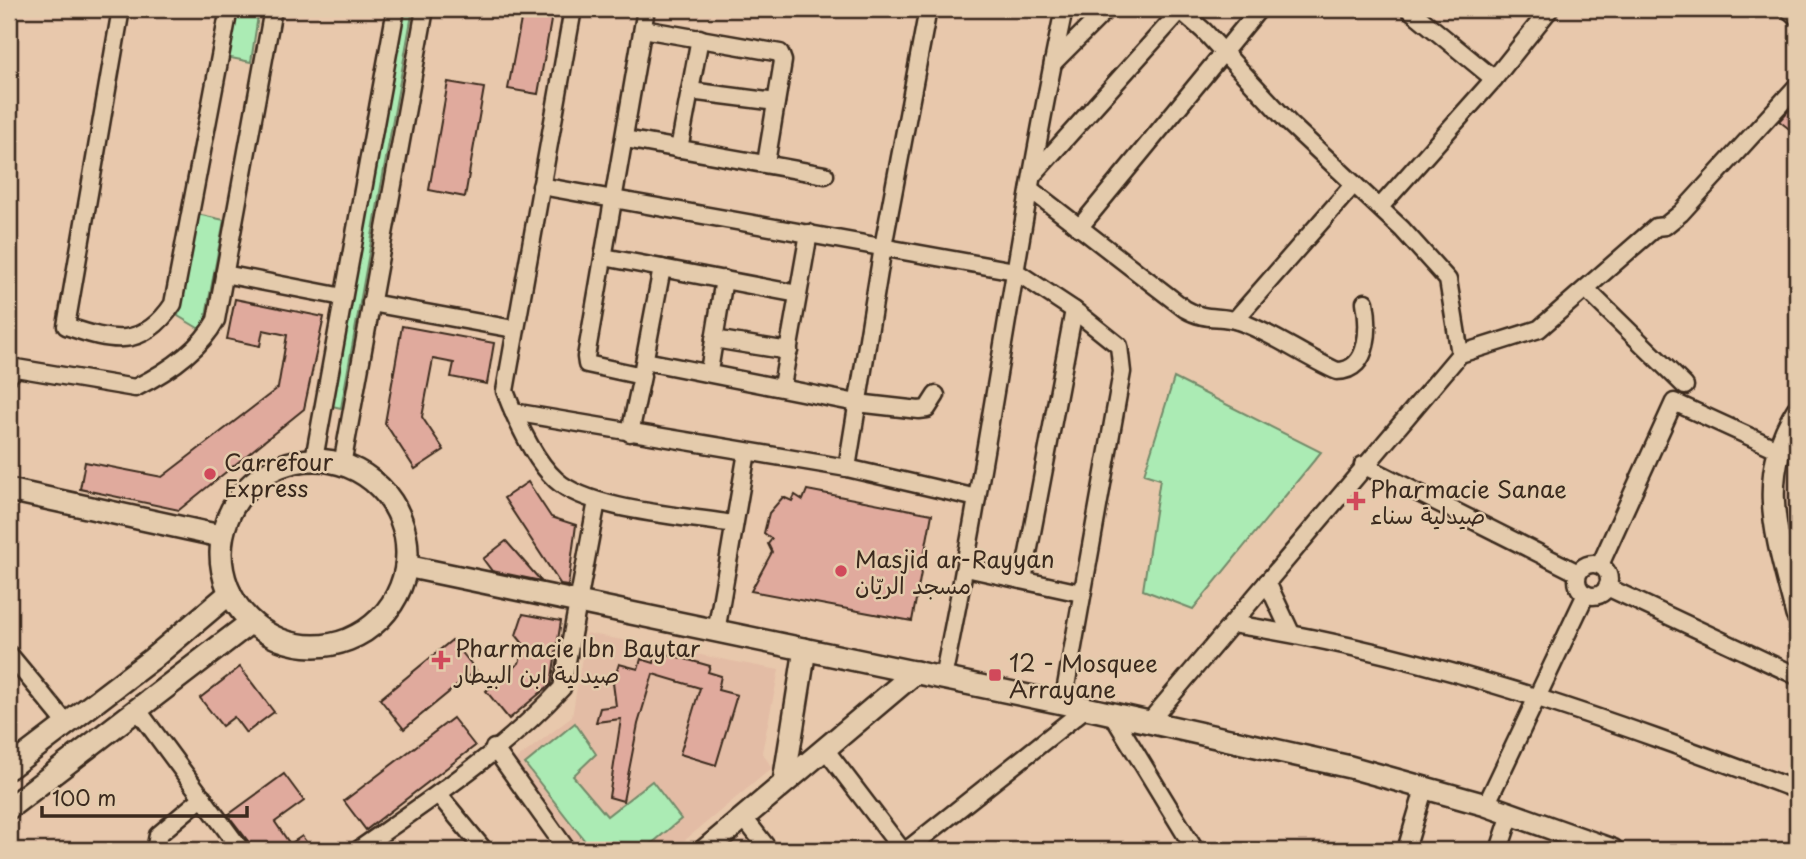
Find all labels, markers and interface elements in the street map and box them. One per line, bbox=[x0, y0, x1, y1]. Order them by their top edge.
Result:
place label: Carrefour Express bbox=[224, 444, 334, 505]
marker: Carrefour Express bbox=[202, 466, 218, 482]
place label: Pharmacie Sanae صيدلية سناء bbox=[1370, 471, 1567, 532]
marker: Pharmacie Sanae صيدلية سناء bbox=[1348, 493, 1364, 509]
place label: Masjid ar-Rayyan مسجد الريّان bbox=[855, 541, 1055, 602]
marker: Masjid ar-Rayyan مسجد الريّان bbox=[833, 563, 849, 579]
place label: Pharmacie Ibn Baytar صيدلية ابن البيطار bbox=[453, 630, 701, 691]
place label: 12 - Mosquee Arrayane bbox=[1009, 645, 1158, 706]
marker: Pharmacie Ibn Baytar صيدلية ابن البيطار bbox=[433, 652, 449, 668]
marker: 12 - Mosquee Arrayane bbox=[987, 667, 1003, 683]
scale bar bbox=[42, 775, 247, 819]
text: 100 m bbox=[52, 781, 116, 813]

